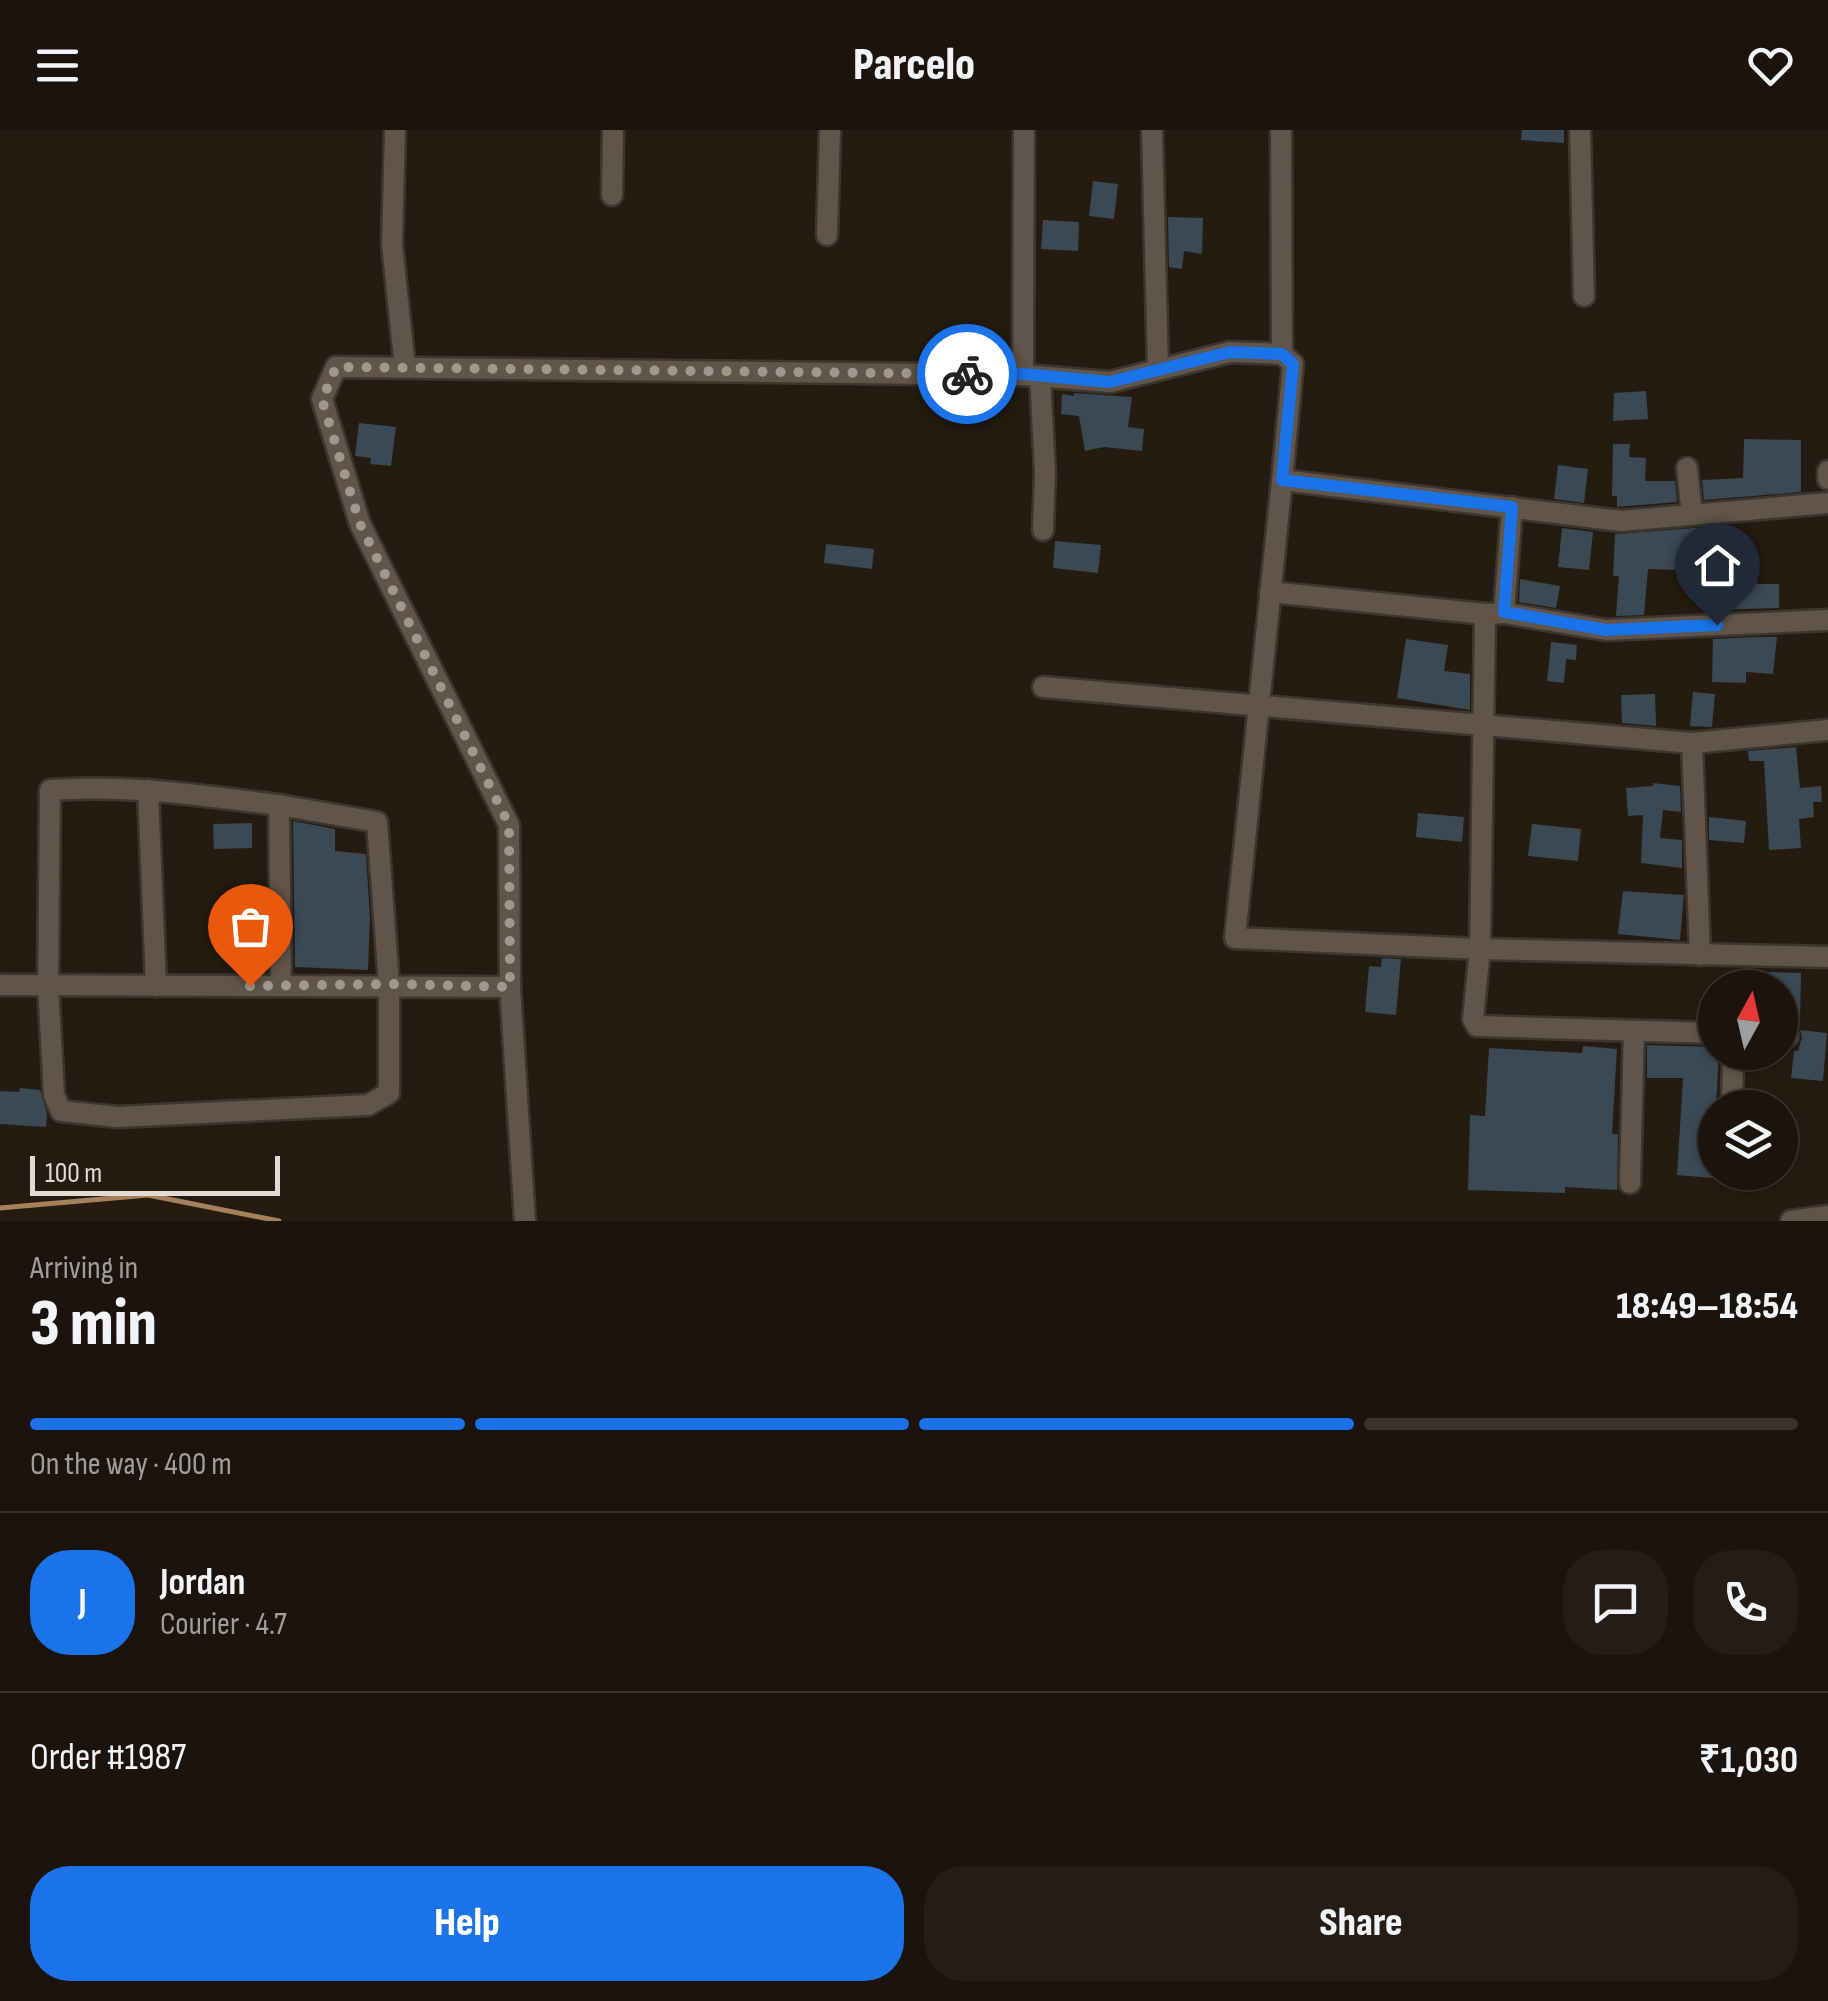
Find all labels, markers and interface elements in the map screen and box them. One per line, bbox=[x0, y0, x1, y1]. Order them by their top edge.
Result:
icon: menu bbox=[30, 38, 85, 93]
text: Parcelo bbox=[853, 38, 975, 93]
icon: heart bbox=[1743, 38, 1798, 93]
courier bbox=[917, 324, 1017, 424]
icon: bike bbox=[940, 347, 995, 402]
pin bbox=[1675, 523, 1760, 626]
icon: home bbox=[1690, 538, 1745, 593]
pin bbox=[208, 884, 293, 987]
icon: bag bbox=[223, 899, 278, 954]
north arrow bbox=[1698, 970, 1798, 1070]
map controls bbox=[1698, 970, 1798, 1190]
button: layers bbox=[1698, 1090, 1798, 1190]
scale bar bbox=[30, 1151, 280, 1196]
text: 100 m bbox=[45, 1157, 102, 1190]
text: Arriving in bbox=[30, 1249, 138, 1288]
text: 18:49–18:54 bbox=[1616, 1284, 1798, 1329]
text: 3 min bbox=[30, 1286, 157, 1364]
text: On the way · 400 m bbox=[30, 1445, 232, 1484]
button: chat bbox=[1563, 1550, 1668, 1655]
button: phone bbox=[1693, 1550, 1798, 1655]
text: Jordan bbox=[160, 1560, 245, 1605]
text: J bbox=[78, 1580, 87, 1625]
text: Courier · 4.7 bbox=[160, 1605, 287, 1644]
text: Order #1987 bbox=[30, 1735, 186, 1780]
text: ₹1,030 bbox=[1699, 1738, 1798, 1783]
button: Help bbox=[30, 1866, 904, 1981]
button: Share bbox=[924, 1866, 1798, 1981]

